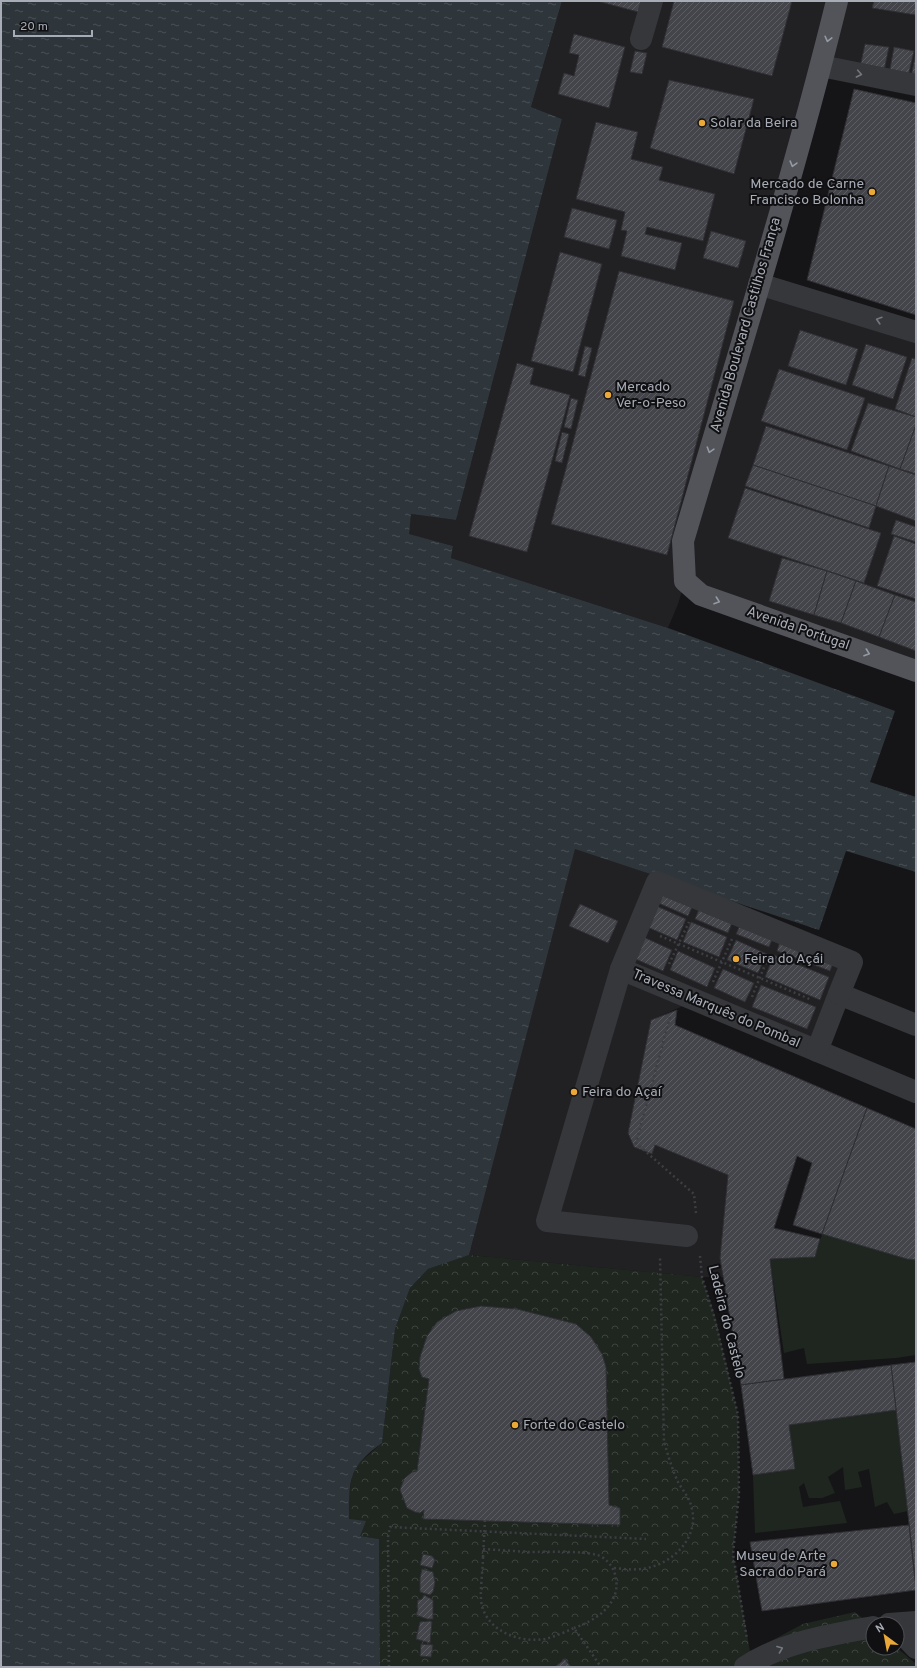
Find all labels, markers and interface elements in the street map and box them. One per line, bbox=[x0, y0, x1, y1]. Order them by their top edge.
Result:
scale bar bbox=[14, 12, 92, 38]
text: 20 m bbox=[20, 19, 48, 35]
one-way arrow bbox=[824, 35, 833, 42]
one-way arrow bbox=[856, 69, 862, 78]
place label: Solar da Beira bbox=[710, 115, 797, 132]
marker: Solar da Beira bbox=[697, 118, 707, 128]
one-way arrow bbox=[789, 160, 798, 167]
place label: Mercado de Carne Francisco Bolonha bbox=[749, 176, 864, 209]
marker: Mercado de Carne Francisco Bolonha bbox=[867, 187, 877, 197]
street label: Avenida Boulevard Castilhos França bbox=[707, 216, 785, 434]
one-way arrow bbox=[875, 316, 882, 325]
place label: Mercado Ver-o-Peso bbox=[616, 379, 686, 412]
marker: Mercado Ver-o-Peso bbox=[603, 390, 613, 400]
one-way arrow bbox=[706, 447, 715, 454]
one-way arrow bbox=[714, 596, 721, 605]
street label: Avenida Portugal bbox=[744, 603, 852, 655]
one-way arrow bbox=[863, 648, 870, 657]
place label: Feira do Açái bbox=[744, 951, 823, 968]
marker: Feira do Açái bbox=[731, 954, 741, 964]
street label: Travessa Marquês do Pombal bbox=[629, 966, 803, 1052]
place label: Feira do Açaí bbox=[582, 1084, 663, 1101]
marker: Feira do Açaí bbox=[569, 1087, 579, 1097]
street label: Ladeira do Castelo bbox=[704, 1264, 748, 1381]
place label: Forte do Castelo bbox=[523, 1417, 625, 1434]
marker: Forte do Castelo bbox=[510, 1420, 520, 1430]
place label: Museu de Arte Sacra do Pará bbox=[736, 1548, 826, 1581]
marker: Museu de Arte Sacra do Pará bbox=[829, 1559, 839, 1569]
north arrow bbox=[865, 1616, 905, 1656]
text: N bbox=[873, 1620, 887, 1636]
one-way arrow bbox=[776, 1646, 783, 1654]

